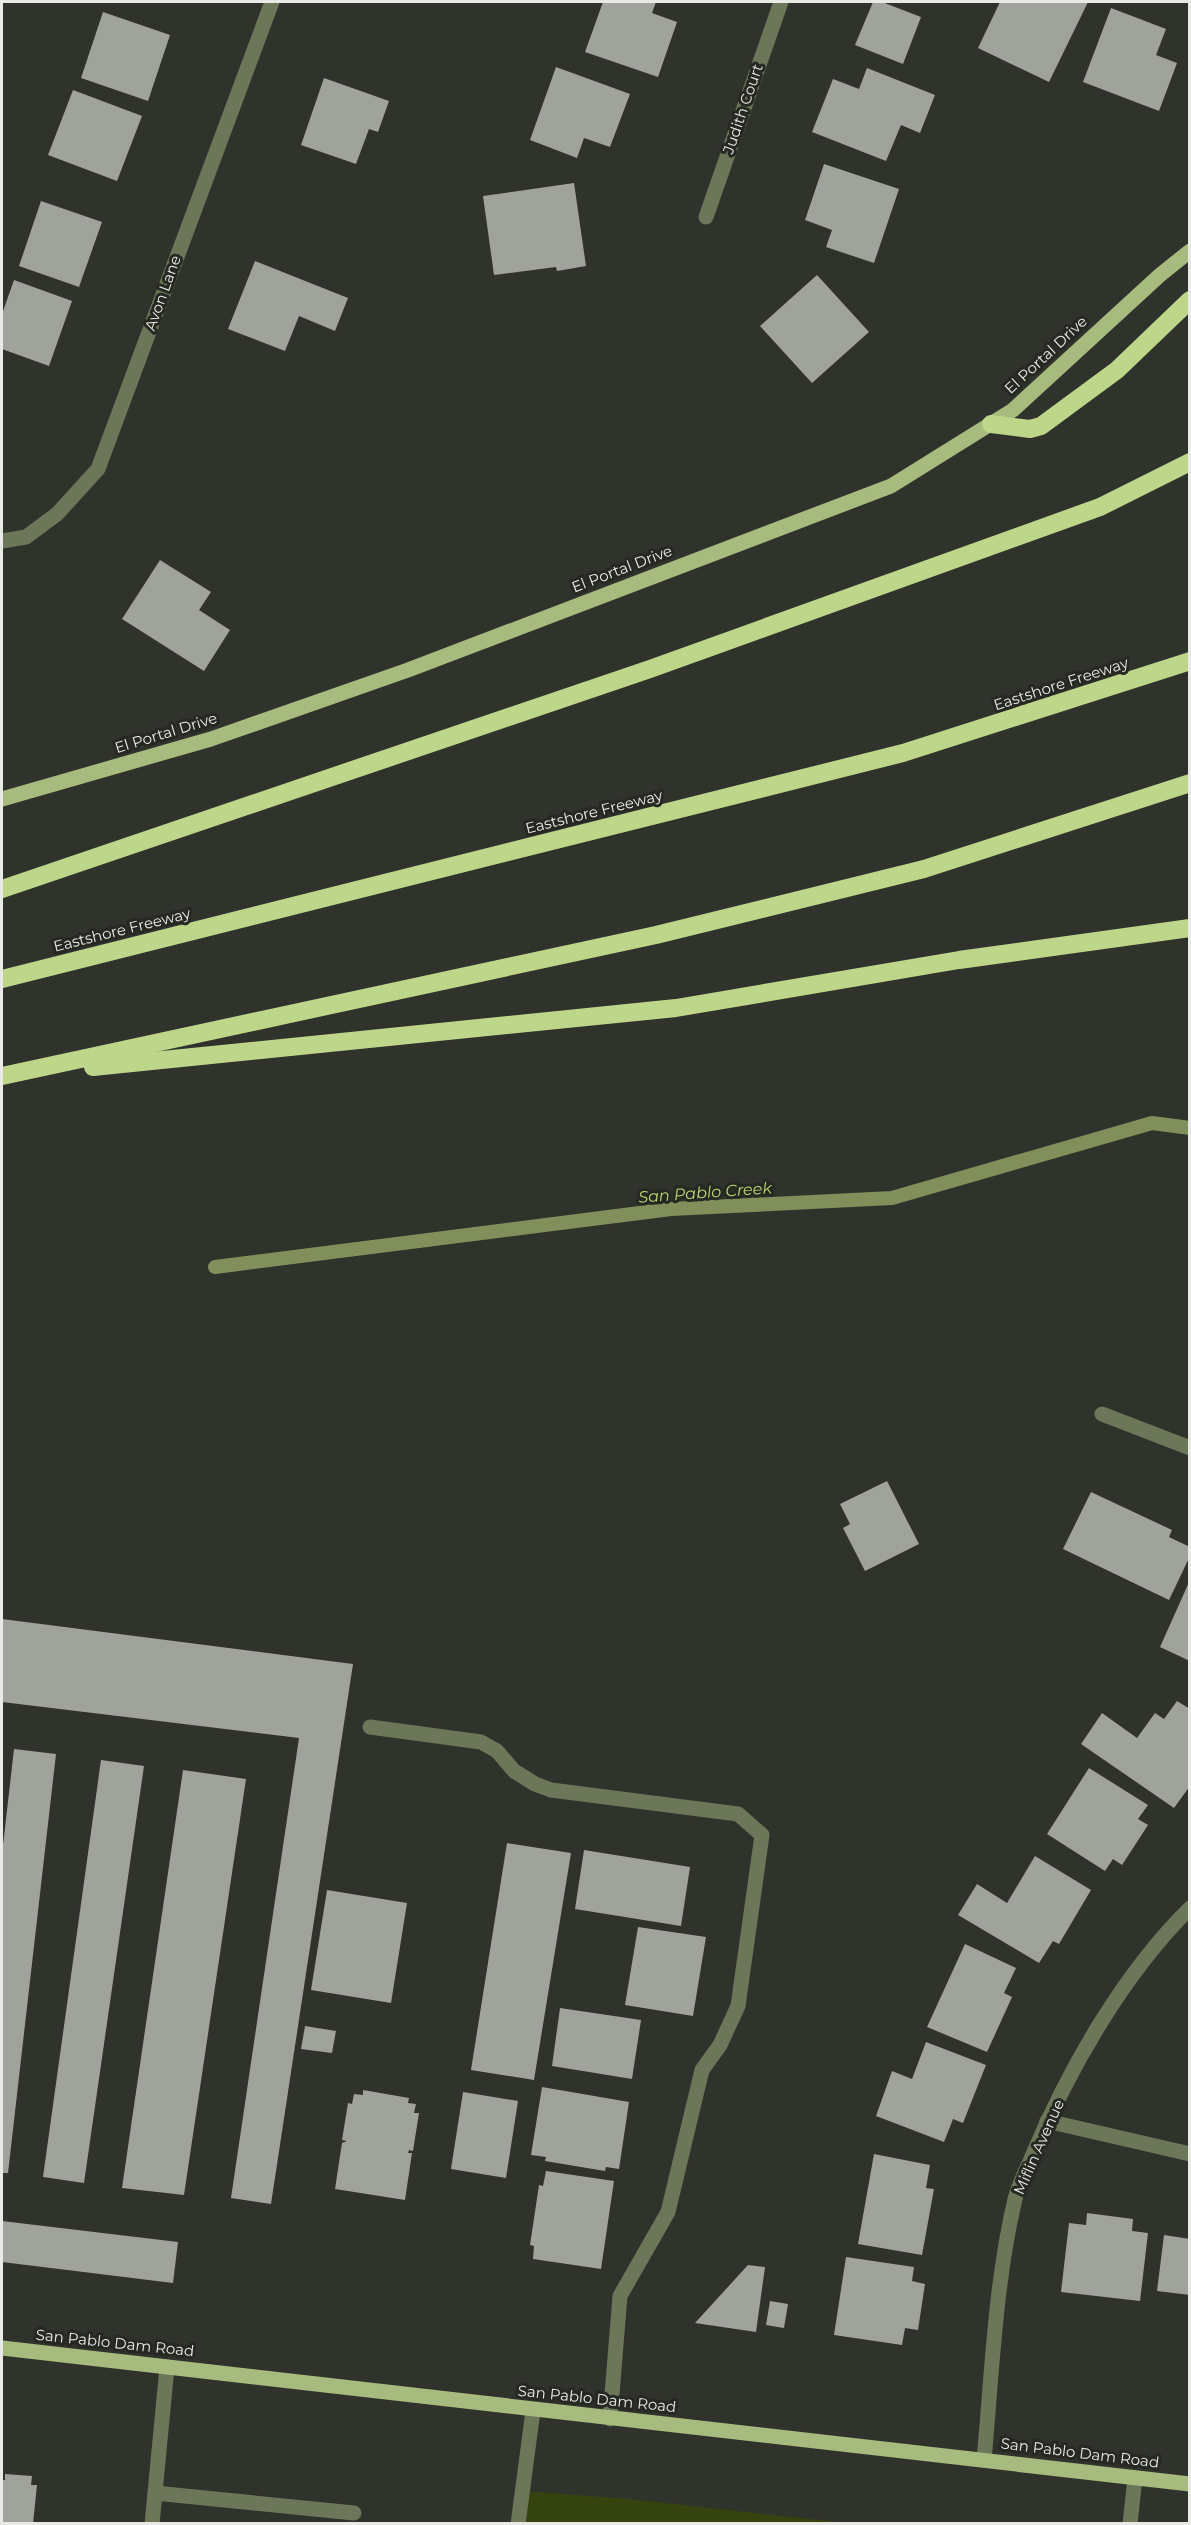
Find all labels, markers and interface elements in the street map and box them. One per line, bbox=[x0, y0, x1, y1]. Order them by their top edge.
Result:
street label: Judith Court bbox=[718, 61, 767, 157]
street label: Avon Lane bbox=[140, 253, 185, 333]
street label: El Portal Drive bbox=[1000, 311, 1091, 398]
street label: El Portal Drive bbox=[569, 541, 675, 596]
street label: Eastshore Freeway bbox=[991, 653, 1131, 714]
street label: El Portal Drive bbox=[112, 708, 219, 757]
street label: Eastshore Freeway bbox=[523, 785, 665, 838]
street label: Eastshore Freeway bbox=[51, 903, 193, 956]
water label: San Pablo Creek bbox=[638, 1178, 774, 1207]
street label: Miflin Avenue bbox=[1009, 2096, 1068, 2197]
street label: San Pablo Dam Road bbox=[35, 2325, 195, 2360]
street label: San Pablo Dam Road bbox=[517, 2381, 677, 2416]
street label: San Pablo Dam Road bbox=[1000, 2433, 1160, 2472]

